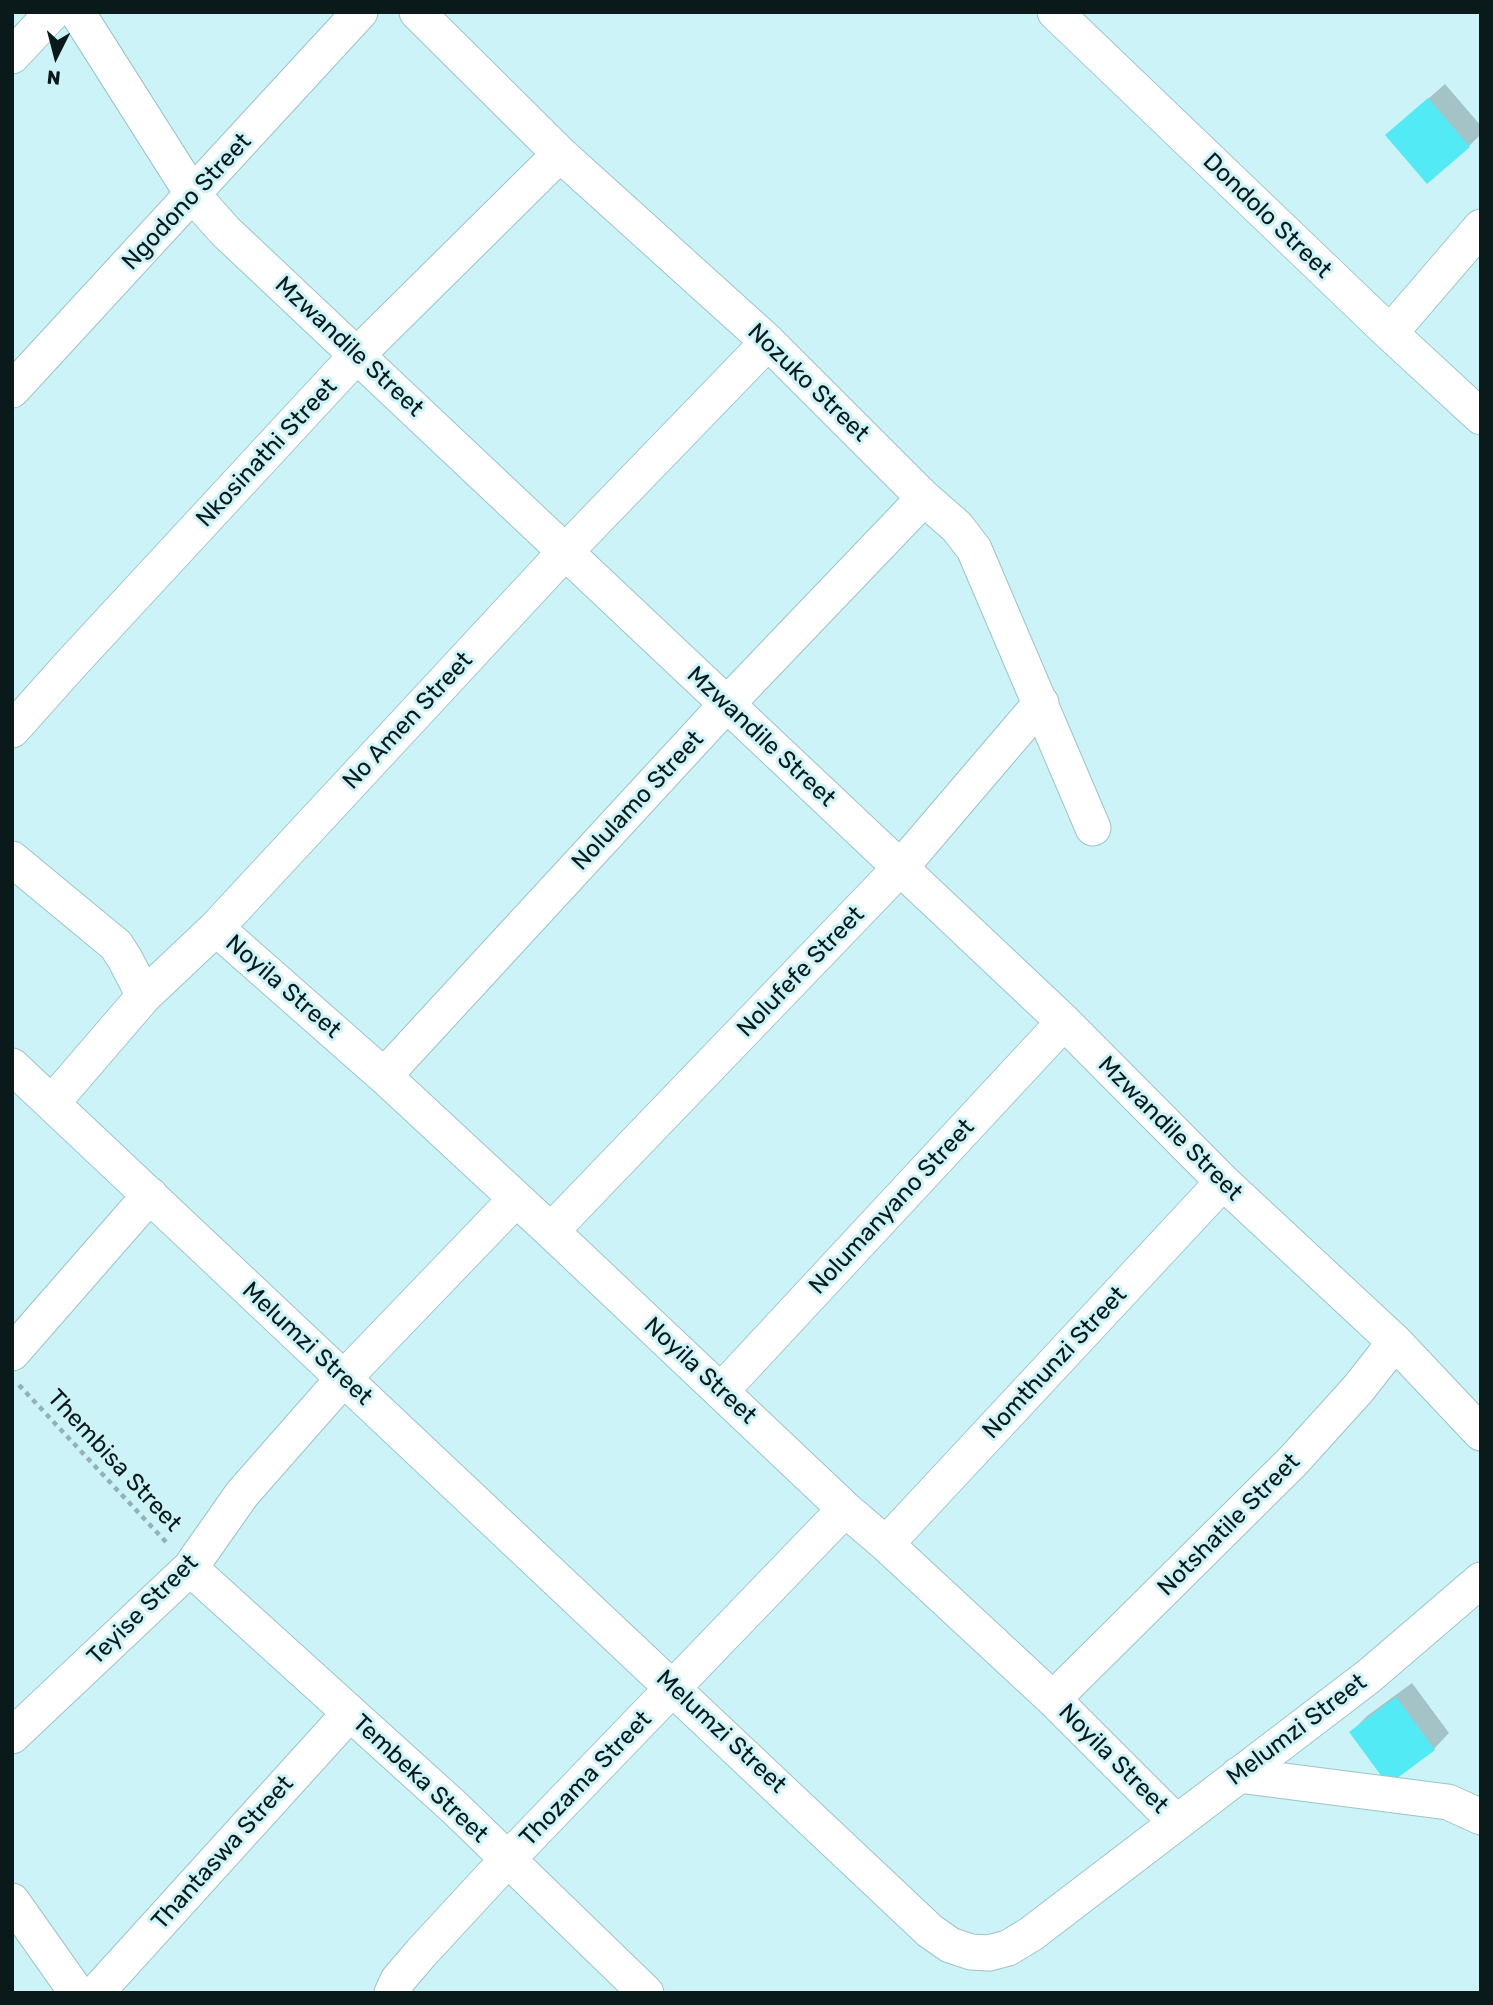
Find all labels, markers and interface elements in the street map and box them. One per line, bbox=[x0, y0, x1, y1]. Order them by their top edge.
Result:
north arrow bbox=[21, 21, 91, 91]
text: N bbox=[46, 65, 62, 90]
street label: Ngodono Street bbox=[116, 128, 258, 276]
street label: Dondolo Street bbox=[1197, 147, 1337, 285]
street label: Mzwandile Street bbox=[269, 271, 429, 423]
street label: Nozuko Street bbox=[741, 318, 875, 448]
street label: Nkosinathi Street bbox=[191, 373, 343, 533]
street label: No Amen Street bbox=[337, 646, 479, 796]
street label: Mzwandile Street bbox=[681, 661, 841, 813]
street label: Nolulamo Street bbox=[566, 725, 710, 877]
street label: Nolufefe Street bbox=[731, 901, 871, 1043]
street label: Noyila Street bbox=[219, 929, 347, 1045]
street label: Mzwandile Street bbox=[1092, 1051, 1248, 1207]
street label: Nolumanyano Street bbox=[803, 1113, 981, 1301]
street label: Melumzi Street bbox=[236, 1276, 378, 1412]
street label: Nomthunzi Street bbox=[977, 1281, 1133, 1445]
street label: Noyila Street bbox=[638, 1312, 762, 1430]
street label: Thembisa Street bbox=[41, 1384, 187, 1538]
street label: Notshatile Street bbox=[1152, 1448, 1306, 1602]
street label: Teyise Street bbox=[82, 1549, 204, 1671]
street label: Melumzi Street bbox=[650, 1664, 792, 1800]
street label: Melumzi Street bbox=[1221, 1668, 1373, 1792]
street label: Noyila Street bbox=[1052, 1698, 1174, 1820]
street label: Thozama Street bbox=[514, 1705, 658, 1853]
street label: Tembeka Street bbox=[346, 1709, 494, 1849]
street label: Thantaswa Street bbox=[146, 1770, 300, 1936]

